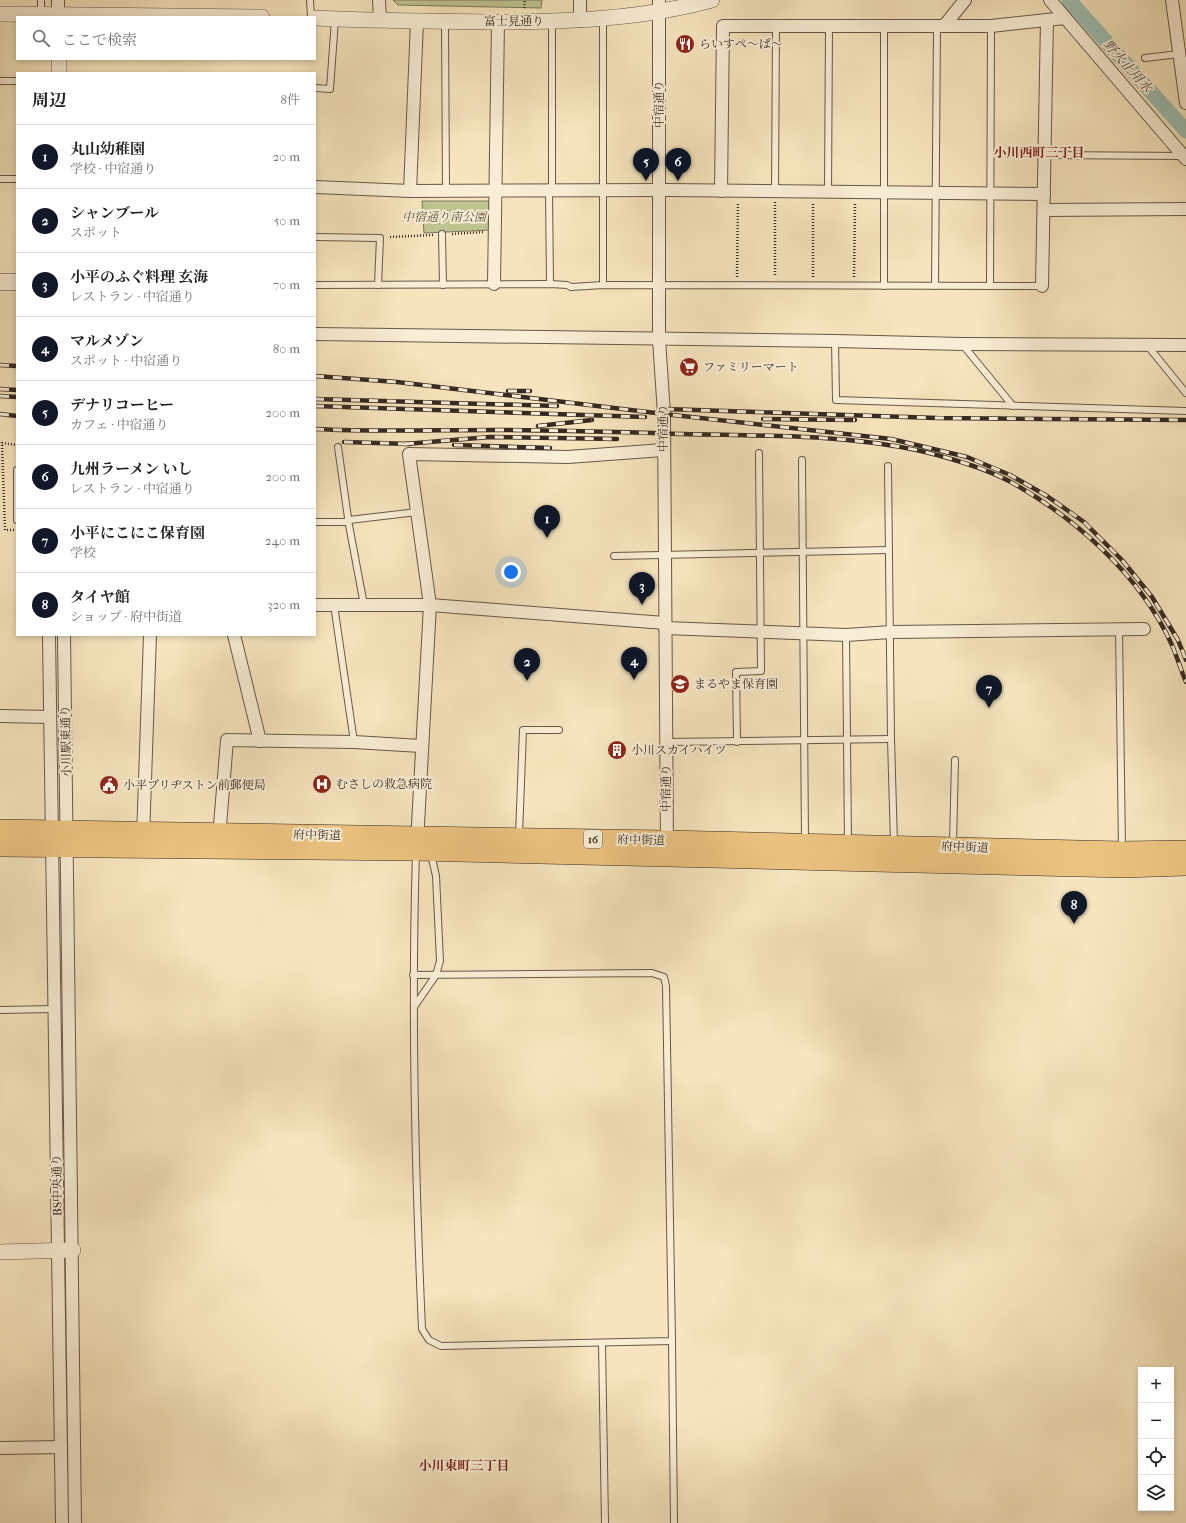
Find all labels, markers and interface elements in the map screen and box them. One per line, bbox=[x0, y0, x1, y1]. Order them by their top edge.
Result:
street label: 富士見通り bbox=[484, 14, 544, 28]
search box bbox=[16, 16, 316, 60]
icon: search bbox=[30, 27, 52, 49]
text: ここで検索 bbox=[62, 31, 137, 49]
restaurant icon: らいすぺ～ぱ～ bbox=[674, 33, 696, 55]
place label: らいすぺ～ぱ～ bbox=[699, 37, 783, 51]
water label: 野火止用水 bbox=[1101, 37, 1157, 97]
street label: 中宿通り bbox=[652, 80, 666, 128]
text: 周辺 bbox=[32, 90, 66, 110]
text: 8件 bbox=[280, 92, 300, 107]
text: 丸山幼稚園 bbox=[70, 140, 145, 158]
district label: 小川西町三丁目 bbox=[993, 145, 1085, 160]
pin: 5 bbox=[633, 148, 659, 181]
pin: 6 bbox=[665, 148, 691, 181]
text: 1 bbox=[43, 149, 47, 164]
text: 20 m bbox=[273, 149, 300, 164]
text: 学校 · 中宿通り bbox=[70, 161, 156, 176]
text: シャンブール bbox=[70, 204, 159, 222]
park label: 中宿通り南公園 bbox=[402, 210, 488, 224]
text: 2 bbox=[42, 213, 48, 228]
text: 50 m bbox=[274, 213, 300, 228]
text: スポット bbox=[70, 225, 122, 240]
text: 小平のふぐ料理 玄海 bbox=[70, 268, 208, 286]
text: 3 bbox=[42, 277, 48, 292]
text: 70 m bbox=[273, 277, 300, 292]
text: レストラン · 中宿通り bbox=[70, 289, 195, 304]
text: マルメゾン bbox=[70, 332, 144, 350]
text: 4 bbox=[41, 341, 49, 356]
text: 80 m bbox=[273, 341, 300, 356]
text: スポット · 中宿通り bbox=[70, 353, 182, 368]
supermarket icon: ファミリーマート bbox=[678, 356, 700, 378]
place label: ファミリーマート bbox=[703, 360, 799, 374]
text: デナリコーヒー bbox=[70, 396, 174, 414]
street label: 中宿通り bbox=[656, 404, 670, 452]
text: 5 bbox=[42, 405, 48, 420]
text: 200 m bbox=[265, 405, 300, 420]
text: カフェ · 中宿通り bbox=[70, 417, 169, 432]
text: 九州ラーメン いし bbox=[70, 460, 192, 478]
text: 6 bbox=[41, 469, 49, 484]
text: 200 m bbox=[265, 469, 300, 484]
text: レストラン · 中宿通り bbox=[70, 481, 195, 496]
pin: 1 bbox=[534, 505, 560, 538]
text: 小平にこにこ保育園 bbox=[70, 524, 205, 542]
text: 7 bbox=[42, 533, 48, 548]
text: 240 m bbox=[265, 533, 300, 548]
text: 学校 bbox=[70, 545, 96, 560]
your location bbox=[501, 562, 521, 582]
pin: 3 bbox=[629, 572, 655, 605]
text: タイヤ館 bbox=[70, 588, 130, 606]
text: 8 bbox=[42, 597, 48, 612]
text: 320 m bbox=[267, 597, 300, 612]
text: ショップ · 府中街道 bbox=[70, 609, 182, 624]
pin: 4 bbox=[621, 647, 647, 680]
pin: 2 bbox=[514, 648, 540, 681]
school or university icon: まるやま保育園 bbox=[669, 673, 691, 695]
pin: 7 bbox=[976, 675, 1002, 708]
place label: まるやま保育園 bbox=[694, 677, 778, 691]
street label: 小川駅東通り bbox=[58, 705, 74, 777]
building icon: 小川スカイハイツ bbox=[606, 739, 628, 761]
place label: 小川スカイハイツ bbox=[631, 743, 726, 757]
street label: 中宿通り bbox=[659, 764, 673, 812]
hospital icon: むさしの救急病院 bbox=[311, 773, 333, 795]
public building icon: 小平ブリヂストン前郵便局 bbox=[98, 774, 120, 796]
place label: むさしの救急病院 bbox=[336, 777, 432, 791]
place label: 小平ブリヂストン前郵便局 bbox=[123, 778, 266, 792]
street label: 府中街道 bbox=[293, 828, 341, 842]
road number: 16 bbox=[584, 830, 602, 848]
street label: 府中街道 bbox=[617, 833, 665, 847]
street label: 府中街道 bbox=[941, 839, 989, 855]
pin: 8 bbox=[1061, 891, 1087, 924]
street label: BS中央通り bbox=[49, 1154, 65, 1216]
map controls bbox=[1138, 1367, 1174, 1511]
button: + bbox=[1138, 1367, 1174, 1403]
button: − bbox=[1138, 1403, 1174, 1439]
button: locate bbox=[1138, 1439, 1174, 1475]
district label: 小川東町三丁目 bbox=[418, 1458, 510, 1473]
button: layers bbox=[1138, 1475, 1174, 1511]

